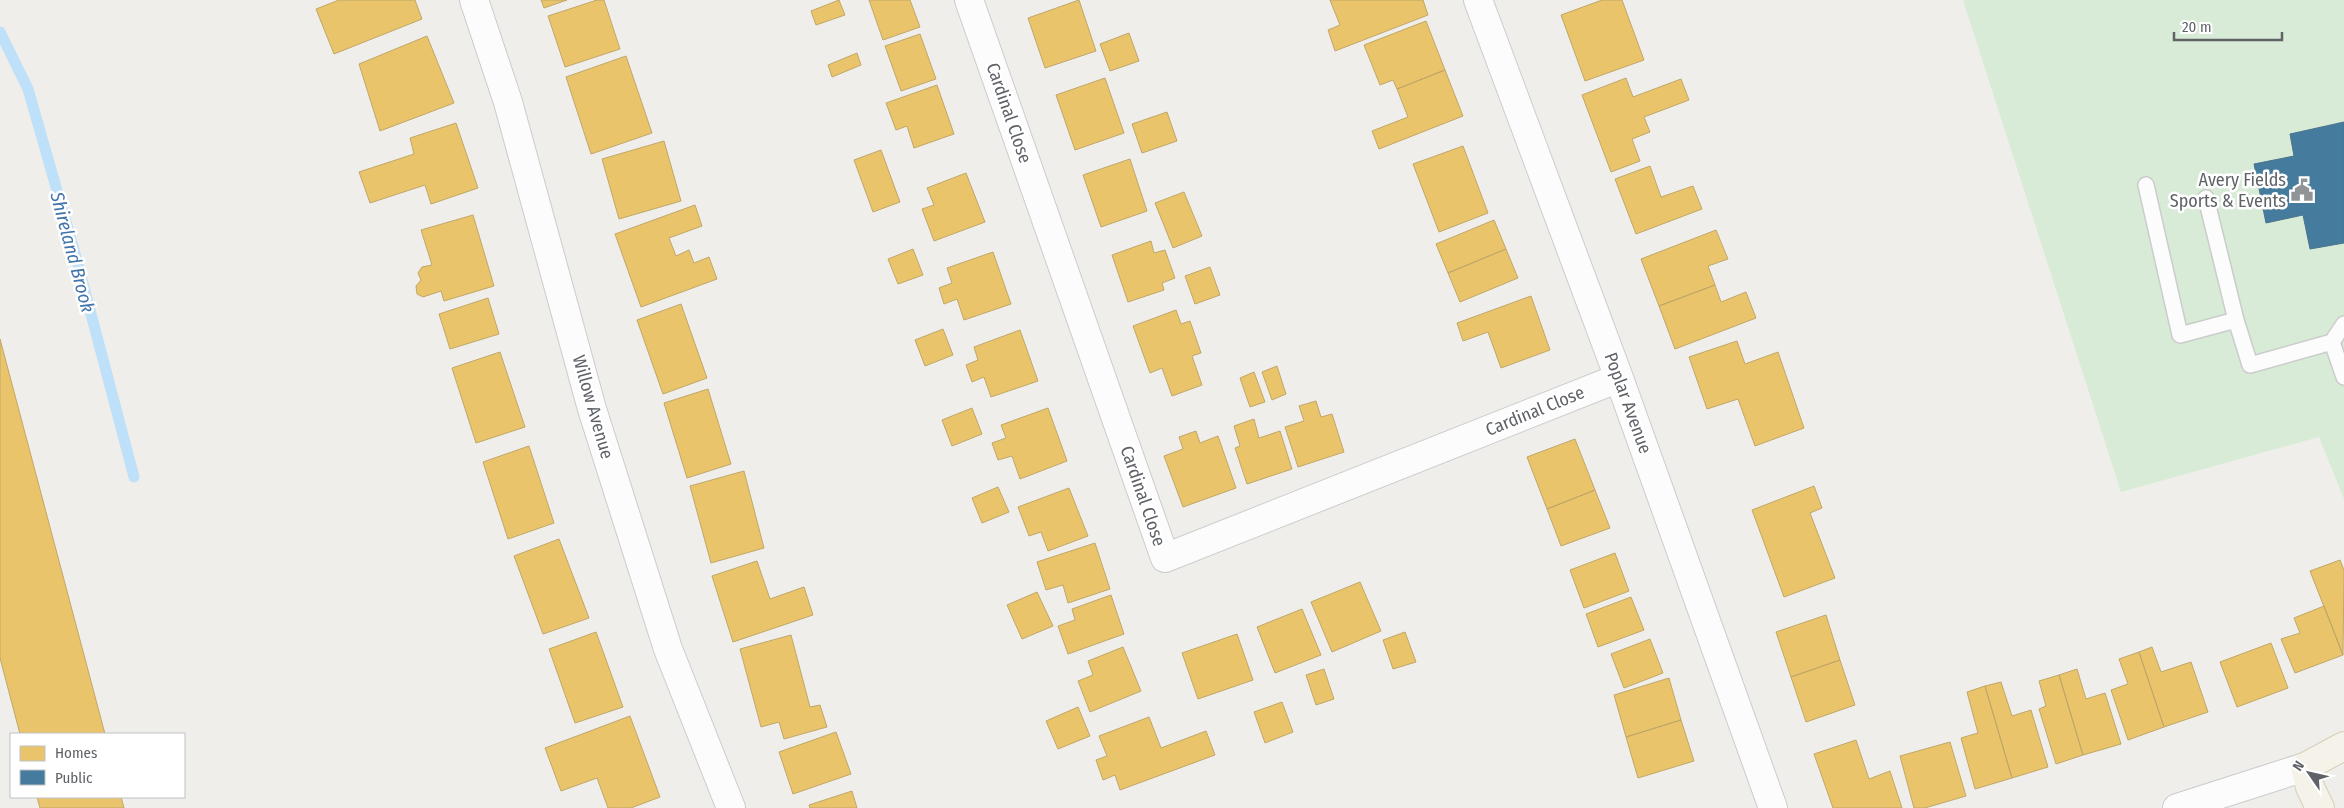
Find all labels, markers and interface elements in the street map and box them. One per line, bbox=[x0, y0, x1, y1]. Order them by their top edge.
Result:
scale bar bbox=[2174, 10, 2282, 42]
text: 20 m bbox=[2182, 18, 2212, 36]
street label: Cardinal Close bbox=[982, 60, 1036, 166]
place label: Avery Fields Sports & Events bbox=[2170, 169, 2286, 212]
public building icon: Avery Fields Sports & Events bbox=[2289, 177, 2315, 203]
water label: Shireland Brook bbox=[45, 188, 100, 315]
street label: Poplar Avenue bbox=[1600, 349, 1656, 457]
street label: Willow Avenue bbox=[568, 353, 618, 462]
street label: Cardinal Close bbox=[1482, 381, 1588, 441]
street label: Cardinal Close bbox=[1116, 443, 1170, 549]
legend bbox=[10, 733, 185, 798]
text: Homes bbox=[55, 744, 97, 762]
north arrow bbox=[2284, 748, 2334, 798]
text: N bbox=[2289, 758, 2308, 774]
text: Public bbox=[55, 769, 93, 787]

